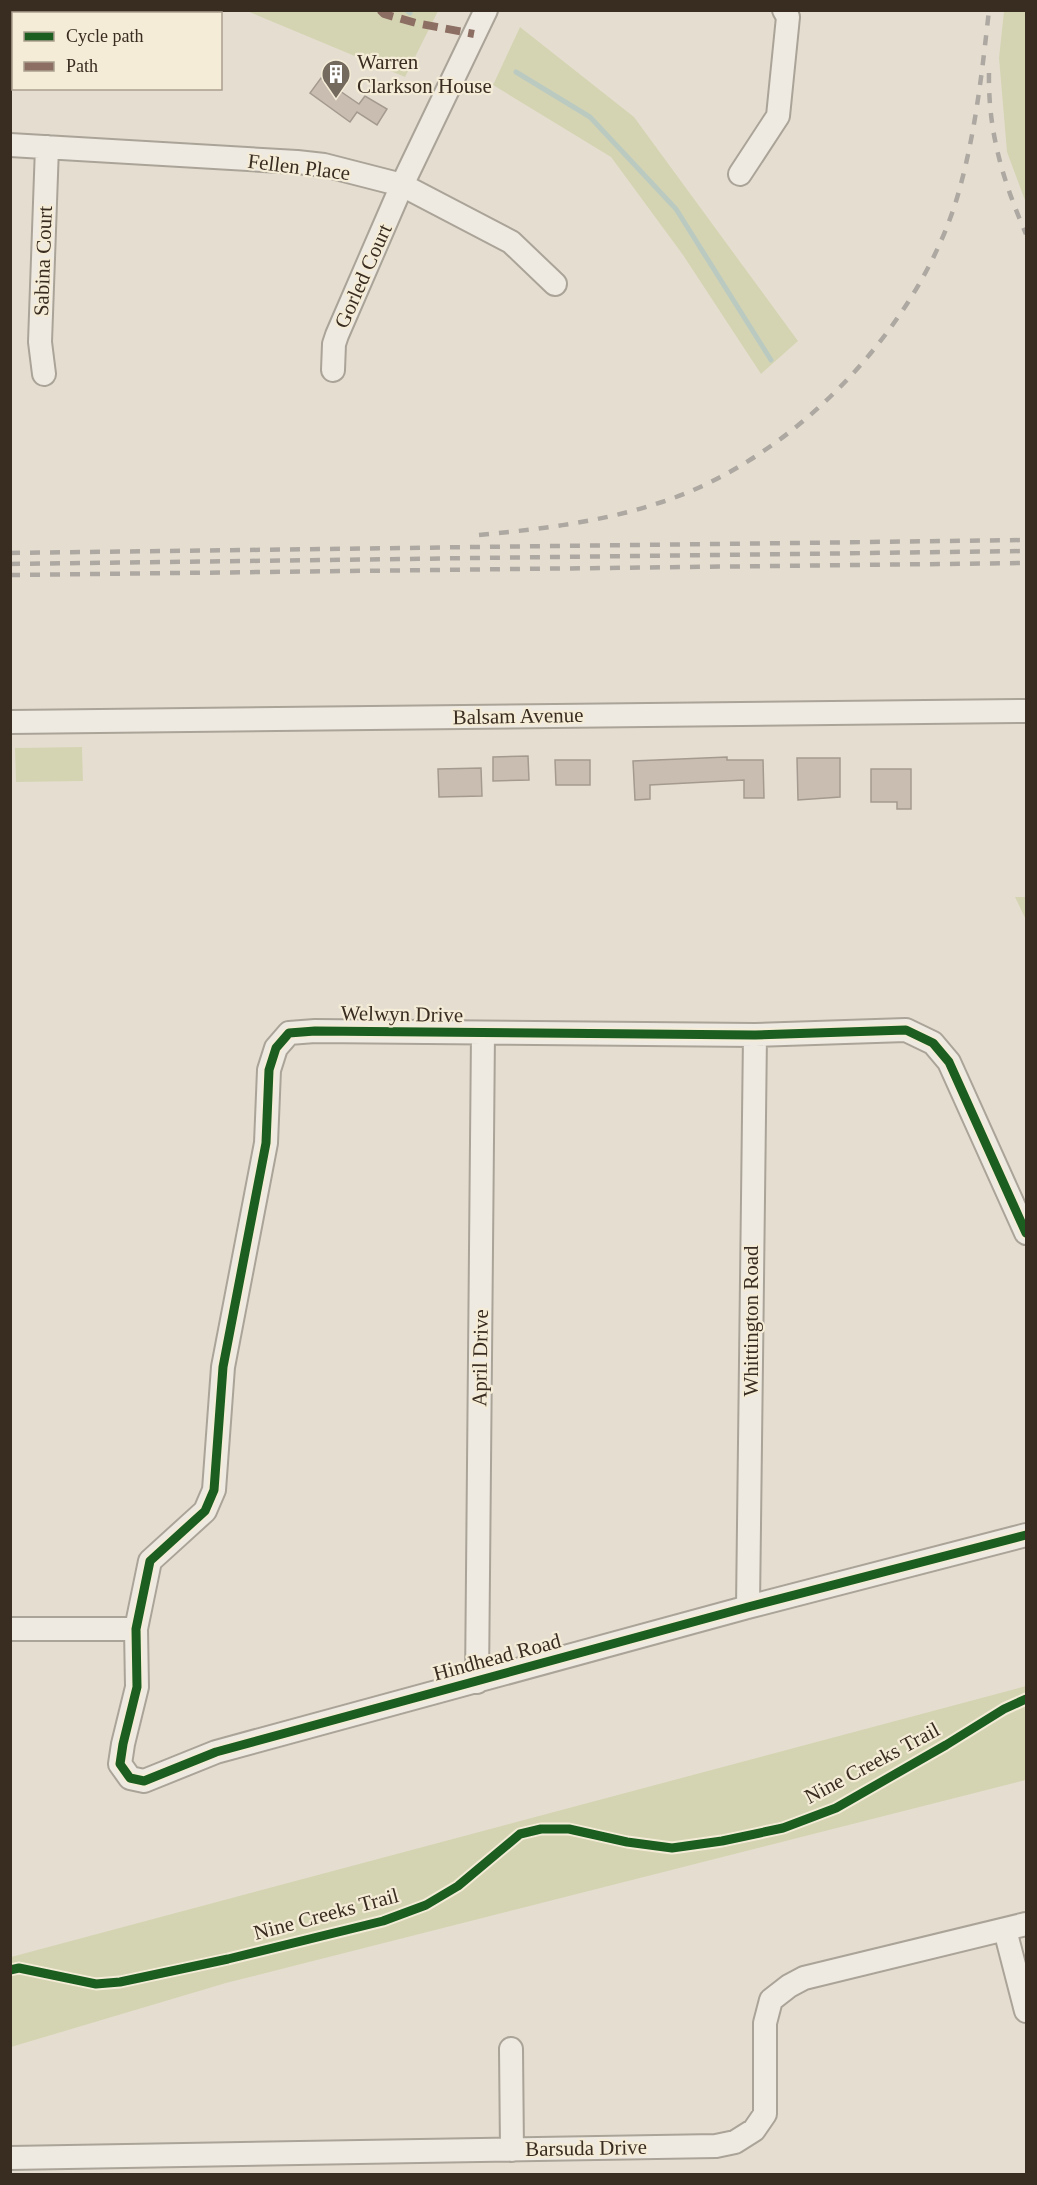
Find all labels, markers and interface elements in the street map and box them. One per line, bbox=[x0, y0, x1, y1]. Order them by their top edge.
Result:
legend bbox=[12, 12, 222, 90]
text: Cycle path bbox=[66, 26, 143, 46]
place label: Warren Clarkson House bbox=[357, 50, 492, 98]
text: Path bbox=[66, 56, 98, 76]
building icon: Warren Clarkson House bbox=[320, 58, 352, 100]
street label: Fellen Place bbox=[246, 149, 352, 185]
street label: Sabina Court bbox=[29, 205, 57, 317]
street label: Gorled Court bbox=[329, 220, 397, 332]
street label: Balsam Avenue bbox=[452, 703, 584, 729]
street label: Welwyn Drive bbox=[341, 1001, 463, 1027]
street label: Whittington Road bbox=[739, 1245, 763, 1397]
street label: April Drive bbox=[467, 1309, 493, 1407]
street label: Hindhead Road bbox=[431, 1628, 564, 1686]
street label: Nine Creeks Trail bbox=[800, 1717, 944, 1809]
street label: Nine Creeks Trail bbox=[251, 1883, 401, 1945]
street label: Barsuda Drive bbox=[525, 2135, 647, 2161]

